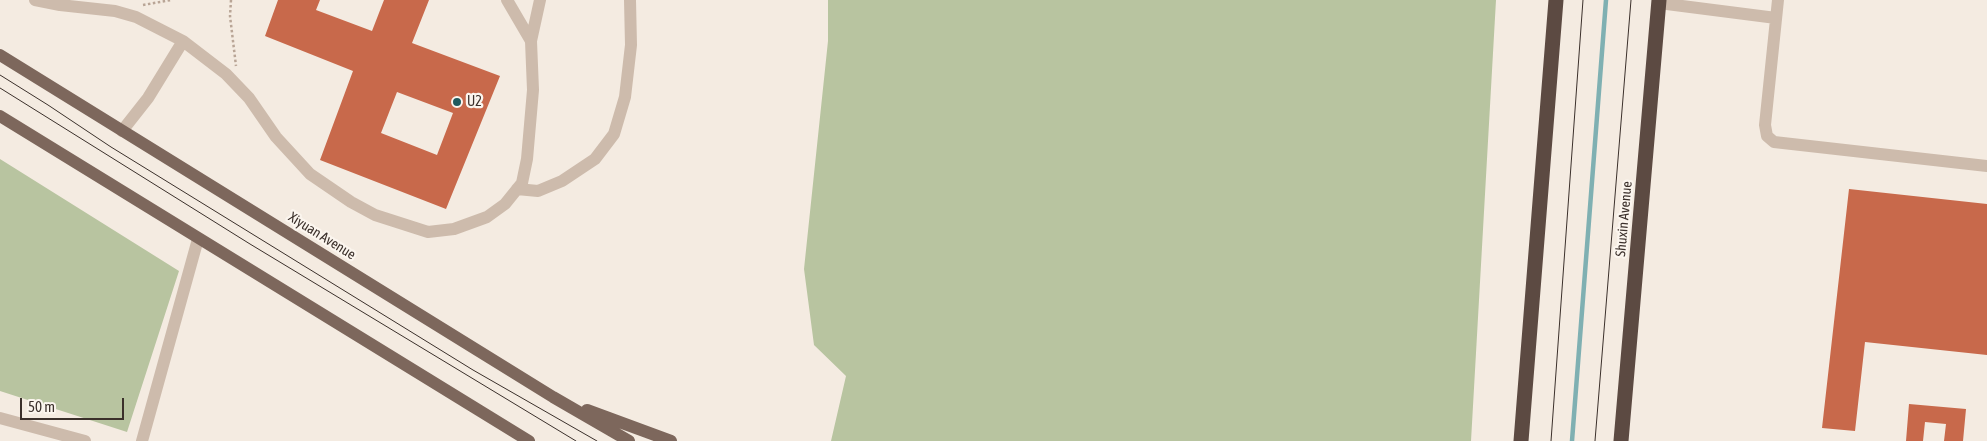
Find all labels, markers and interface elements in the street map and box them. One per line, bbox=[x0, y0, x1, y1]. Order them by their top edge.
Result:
place label: U2 bbox=[467, 94, 482, 110]
marker: U2 bbox=[451, 96, 463, 108]
street label: Shuxin Avenue bbox=[1612, 181, 1636, 257]
street label: Xiyuan Avenue bbox=[285, 209, 359, 263]
scale bar bbox=[22, 388, 126, 420]
text: 50 m bbox=[28, 398, 55, 415]

